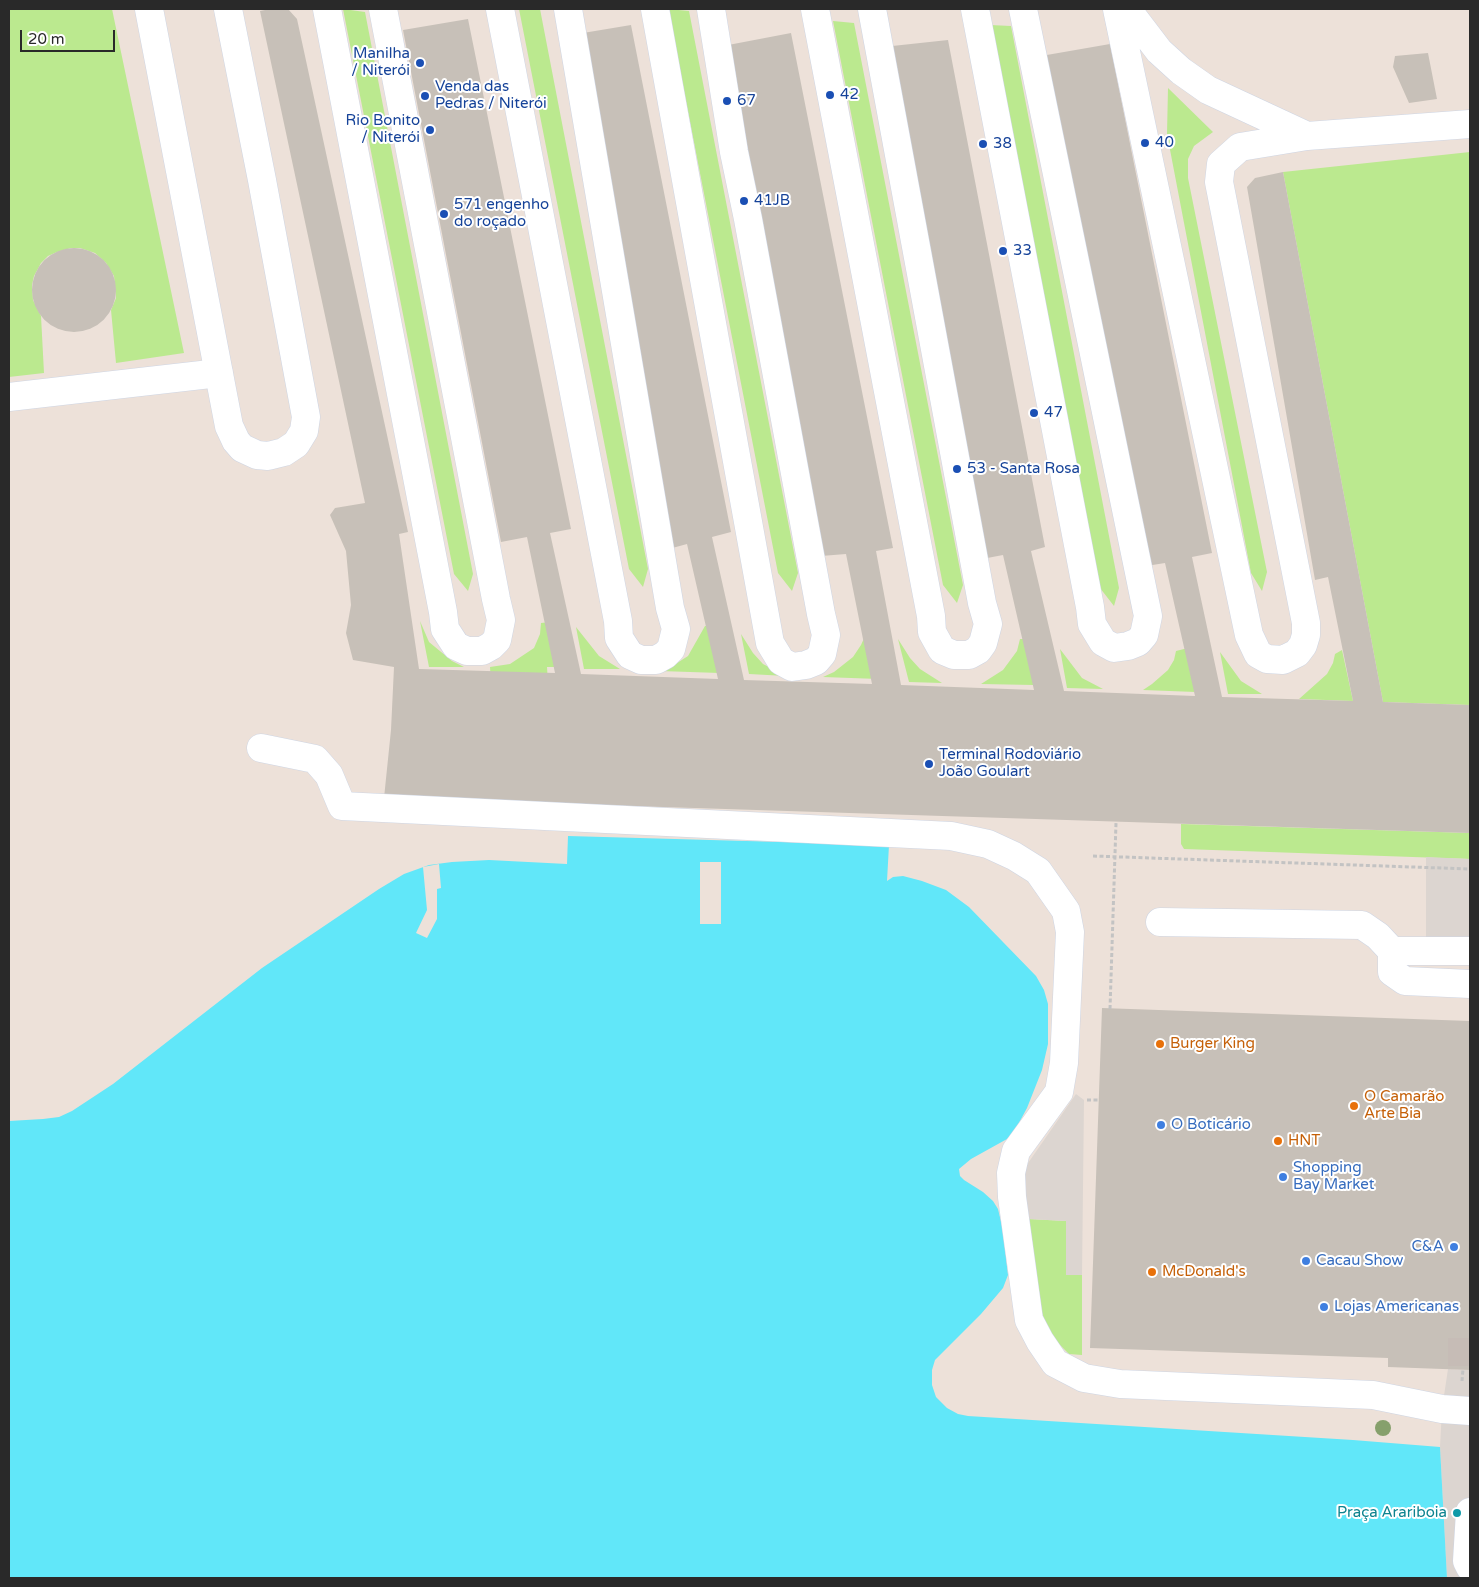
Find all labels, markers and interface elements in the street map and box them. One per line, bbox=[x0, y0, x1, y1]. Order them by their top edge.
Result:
scale bar bbox=[22, 20, 118, 52]
text: 20 m bbox=[28, 30, 65, 48]
place label: Manilha / Niterói bbox=[351, 45, 410, 80]
marker: Manilha / Niterói bbox=[414, 57, 426, 69]
place label: Venda das Pedras / Niterói bbox=[435, 78, 547, 113]
place label: 42 bbox=[840, 86, 859, 104]
marker: 42 bbox=[824, 89, 836, 101]
marker: Venda das Pedras / Niterói bbox=[419, 90, 431, 102]
place label: 67 bbox=[737, 92, 756, 110]
marker: 67 bbox=[721, 95, 733, 107]
place label: Rio Bonito / Niterói bbox=[346, 112, 420, 147]
marker: Rio Bonito / Niterói bbox=[424, 124, 436, 136]
place label: 40 bbox=[1155, 134, 1174, 152]
place label: 38 bbox=[993, 135, 1012, 153]
marker: 40 bbox=[1139, 137, 1151, 149]
marker: 38 bbox=[977, 138, 989, 150]
place label: 41JB bbox=[754, 192, 790, 210]
marker: 41JB bbox=[738, 195, 750, 207]
place label: 571 engenho do roçado bbox=[454, 196, 549, 231]
marker: 571 engenho do roçado bbox=[438, 208, 450, 220]
place label: 33 bbox=[1013, 242, 1032, 260]
marker: 33 bbox=[997, 245, 1009, 257]
place label: 47 bbox=[1044, 404, 1063, 422]
marker: 47 bbox=[1028, 407, 1040, 419]
place label: 53 - Santa Rosa bbox=[967, 460, 1080, 478]
marker: 53 - Santa Rosa bbox=[951, 463, 963, 475]
place label: Terminal Rodoviário João Goulart bbox=[939, 746, 1081, 781]
marker: Terminal Rodoviário João Goulart bbox=[923, 758, 935, 770]
place label: Burger King bbox=[1170, 1035, 1255, 1053]
marker: Burger King bbox=[1154, 1038, 1166, 1050]
place label: O Camarão Arte Bia bbox=[1364, 1088, 1444, 1123]
marker: O Camarão Arte Bia bbox=[1348, 1100, 1360, 1112]
place label: O Boticário bbox=[1171, 1116, 1251, 1134]
marker: O Boticário bbox=[1155, 1119, 1167, 1131]
place label: HNT bbox=[1288, 1132, 1321, 1150]
marker: HNT bbox=[1272, 1135, 1284, 1147]
place label: Shopping Bay Market bbox=[1293, 1159, 1375, 1194]
marker: Shopping Bay Market bbox=[1277, 1171, 1289, 1183]
place label: C&A bbox=[1412, 1238, 1444, 1256]
marker: C&A bbox=[1448, 1241, 1460, 1253]
place label: Cacau Show bbox=[1316, 1252, 1403, 1270]
marker: Cacau Show bbox=[1300, 1255, 1312, 1267]
place label: McDonald's bbox=[1162, 1263, 1246, 1281]
marker: McDonald's bbox=[1146, 1266, 1158, 1278]
place label: Lojas Americanas bbox=[1334, 1298, 1459, 1316]
marker: Lojas Americanas bbox=[1318, 1301, 1330, 1313]
place label: Praça Arariboia bbox=[1337, 1504, 1447, 1522]
marker: Praça Arariboia bbox=[1451, 1507, 1463, 1519]

